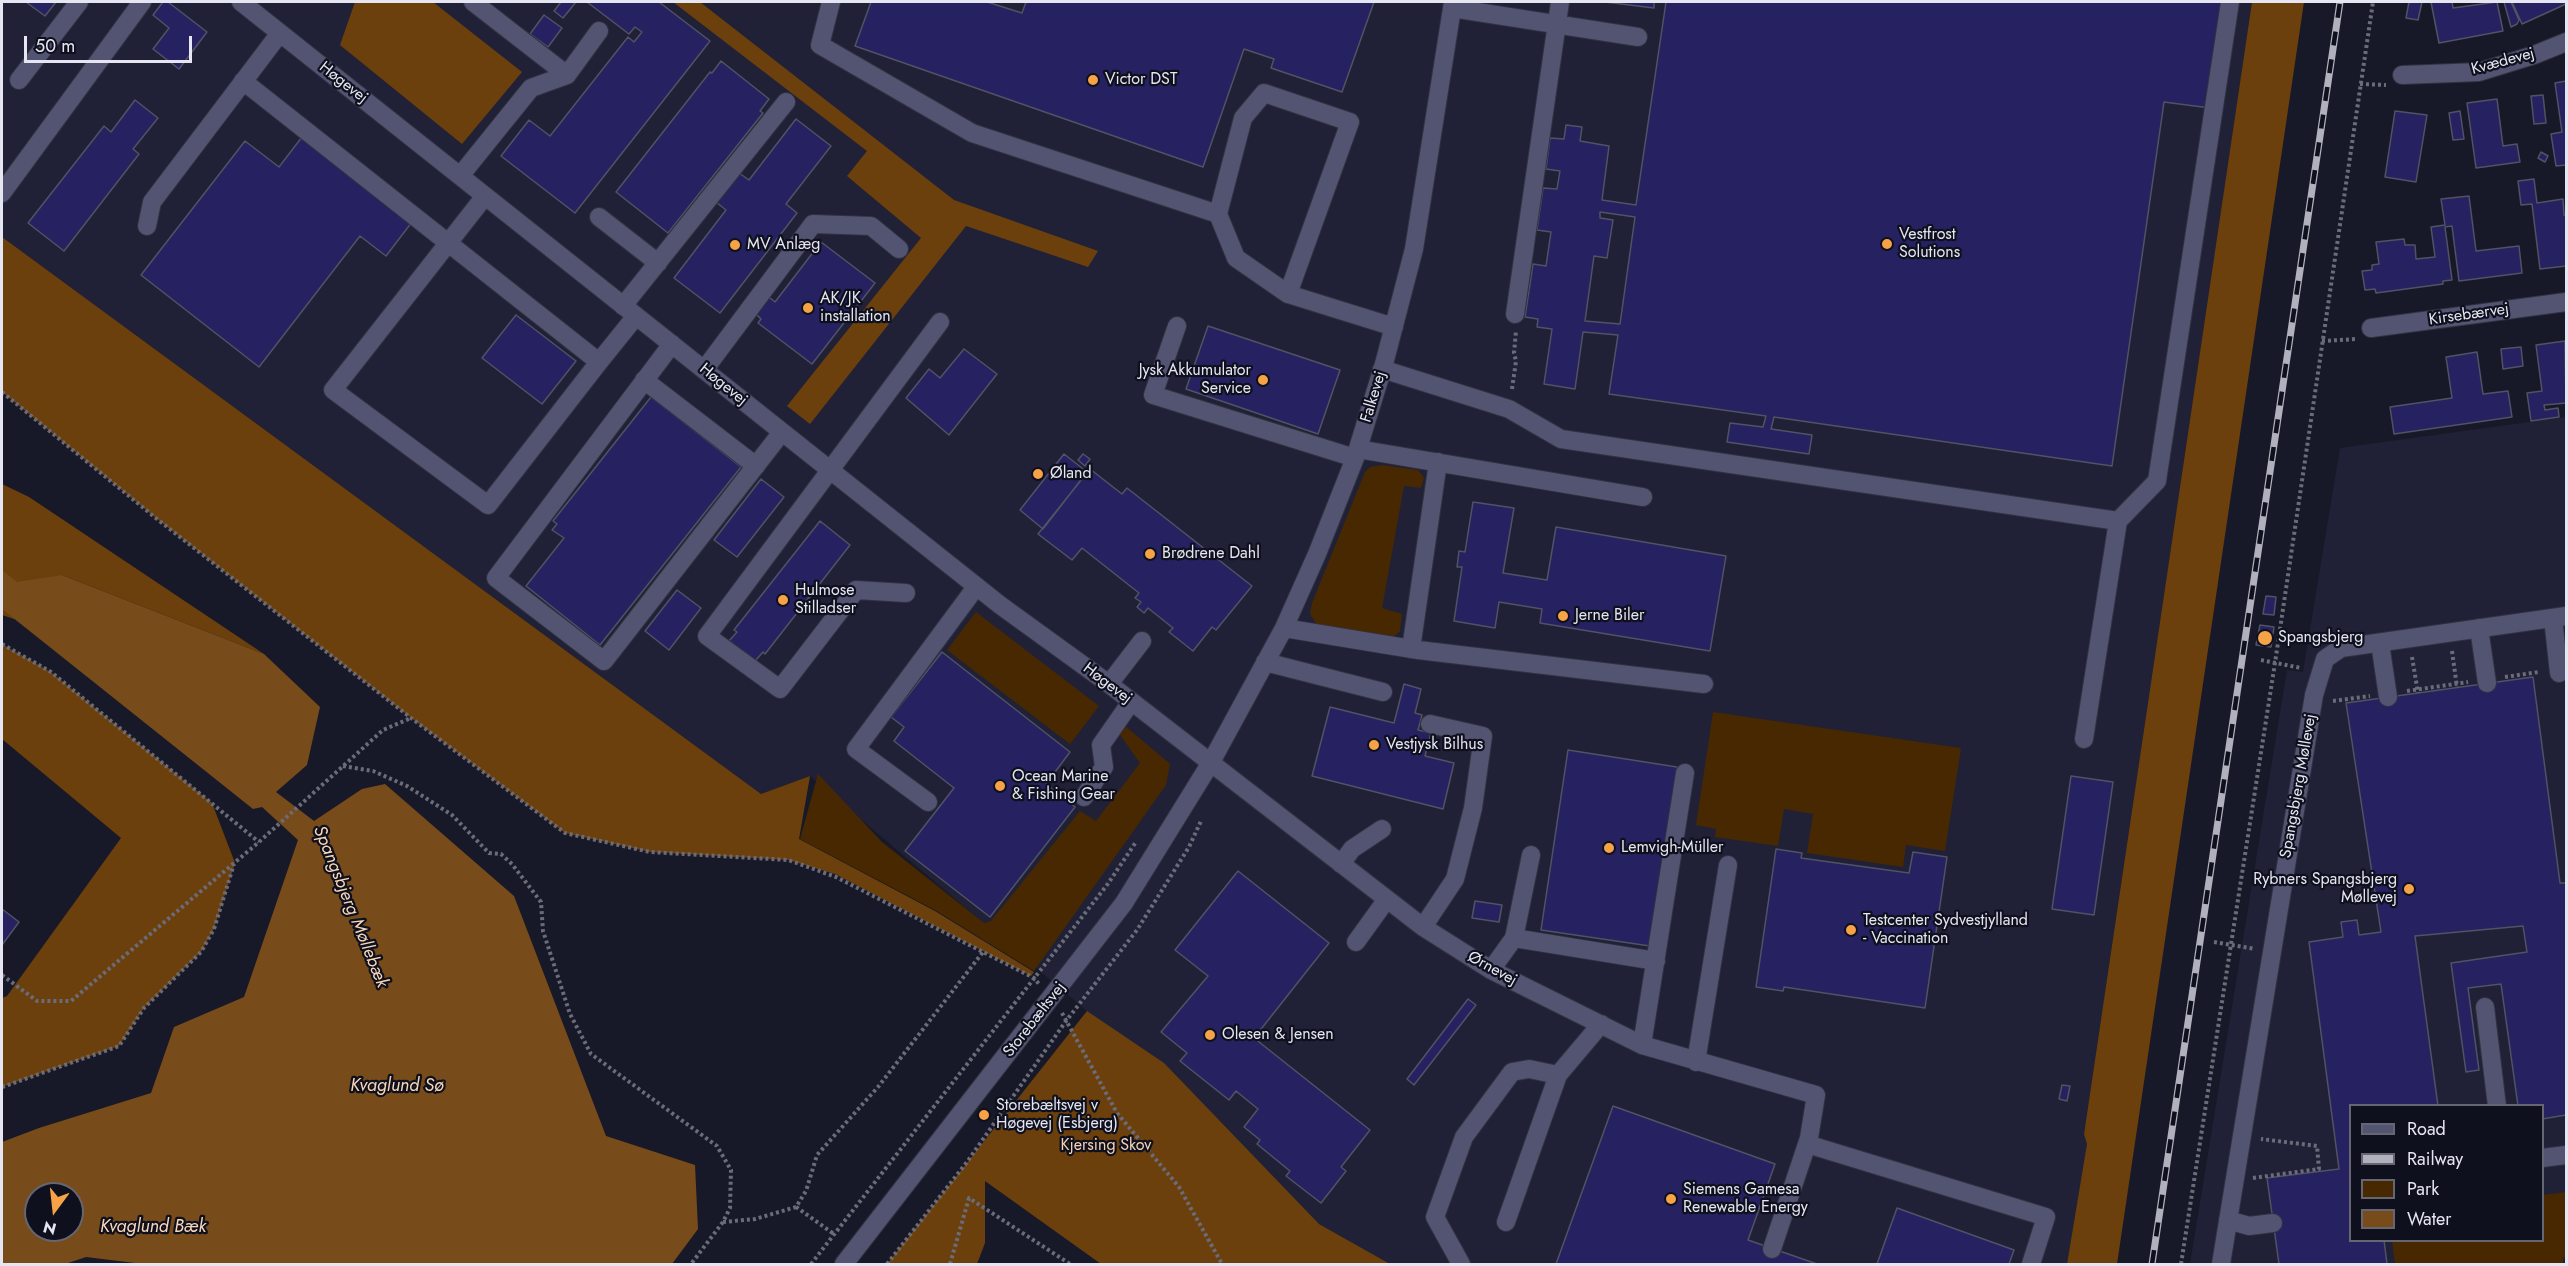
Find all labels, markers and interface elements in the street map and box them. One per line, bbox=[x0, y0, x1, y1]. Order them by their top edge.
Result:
scale bar bbox=[27, 24, 195, 62]
text: 50 m bbox=[35, 33, 75, 59]
street label: Kvædevej bbox=[2469, 44, 2537, 80]
street label: Høgevej bbox=[315, 58, 371, 108]
place label: Victor DST bbox=[1105, 70, 1177, 90]
marker: Victor DST bbox=[1086, 73, 1100, 87]
place label: Vestfrost Solutions bbox=[1899, 225, 1960, 263]
place label: MV Anlæg bbox=[747, 235, 820, 255]
marker: Vestfrost Solutions bbox=[1880, 237, 1894, 251]
marker: MV Anlæg bbox=[728, 238, 742, 252]
place label: AK/JK installation bbox=[820, 289, 891, 327]
street label: Kirsebærvej bbox=[2428, 300, 2510, 330]
marker: AK/JK installation bbox=[801, 301, 815, 315]
street label: Høgevej bbox=[695, 360, 751, 410]
place label: Jysk Akkumulator Service bbox=[1139, 361, 1251, 399]
street label: Falkevej bbox=[1357, 369, 1391, 425]
marker: Jysk Akkumulator Service bbox=[1256, 373, 1270, 387]
place label: Øland bbox=[1050, 464, 1092, 484]
marker: Øland bbox=[1031, 467, 1045, 481]
place label: Brødrene Dahl bbox=[1162, 544, 1260, 564]
marker: Brødrene Dahl bbox=[1143, 547, 1157, 561]
place label: Hulmose Stilladser bbox=[795, 581, 856, 619]
marker: Hulmose Stilladser bbox=[776, 593, 790, 607]
place label: Jerne Biler bbox=[1575, 606, 1645, 626]
marker: Jerne Biler bbox=[1556, 609, 1570, 623]
place label: Spangsbjerg bbox=[2278, 628, 2363, 648]
marker: Spangsbjerg bbox=[2256, 629, 2274, 647]
street label: Høgevej bbox=[1079, 659, 1135, 709]
street label: Spangsbjerg Møllevej bbox=[2277, 712, 2321, 860]
place label: Vestjysk Bilhus bbox=[1386, 735, 1483, 755]
marker: Vestjysk Bilhus bbox=[1367, 738, 1381, 752]
place label: Ocean Marine & Fishing Gear bbox=[1012, 767, 1115, 805]
marker: Ocean Marine & Fishing Gear bbox=[993, 779, 1007, 793]
water label: Spangsbjerg Møllebæk bbox=[308, 823, 392, 991]
place label: Lemvigh-Müller bbox=[1621, 838, 1723, 858]
marker: Lemvigh-Müller bbox=[1602, 841, 1616, 855]
place label: Rybners Spangsbjerg Møllevej bbox=[2253, 870, 2397, 908]
marker: Rybners Spangsbjerg Møllevej bbox=[2402, 882, 2416, 896]
place label: Testcenter Sydvestjylland - Vaccination bbox=[1863, 911, 2028, 949]
marker: Testcenter Sydvestjylland - Vaccination bbox=[1844, 923, 1858, 937]
street label: Ørnevej bbox=[1464, 948, 1520, 990]
street label: Storebæltsvej bbox=[1000, 979, 1070, 1061]
place label: Olesen & Jensen bbox=[1222, 1025, 1334, 1045]
marker: Olesen & Jensen bbox=[1203, 1028, 1217, 1042]
water label: Kvaglund Sø bbox=[350, 1076, 444, 1098]
place label: Storebæltsvej v Høgevej (Esbjerg) bbox=[996, 1096, 1118, 1134]
legend bbox=[2349, 1104, 2544, 1242]
marker: Storebæltsvej v Høgevej (Esbjerg) bbox=[977, 1108, 991, 1122]
text: Road bbox=[2407, 1116, 2446, 1142]
park label: Kjersing Skov bbox=[1061, 1136, 1151, 1156]
text: Railway bbox=[2407, 1146, 2463, 1172]
text: Park bbox=[2407, 1176, 2439, 1202]
place label: Siemens Gamesa Renewable Energy bbox=[1683, 1180, 1808, 1218]
north arrow bbox=[24, 1182, 84, 1242]
marker: Siemens Gamesa Renewable Energy bbox=[1664, 1192, 1678, 1206]
text: Water bbox=[2407, 1206, 2451, 1232]
text: N bbox=[41, 1215, 59, 1241]
water label: Kvaglund Bæk bbox=[100, 1217, 206, 1239]

